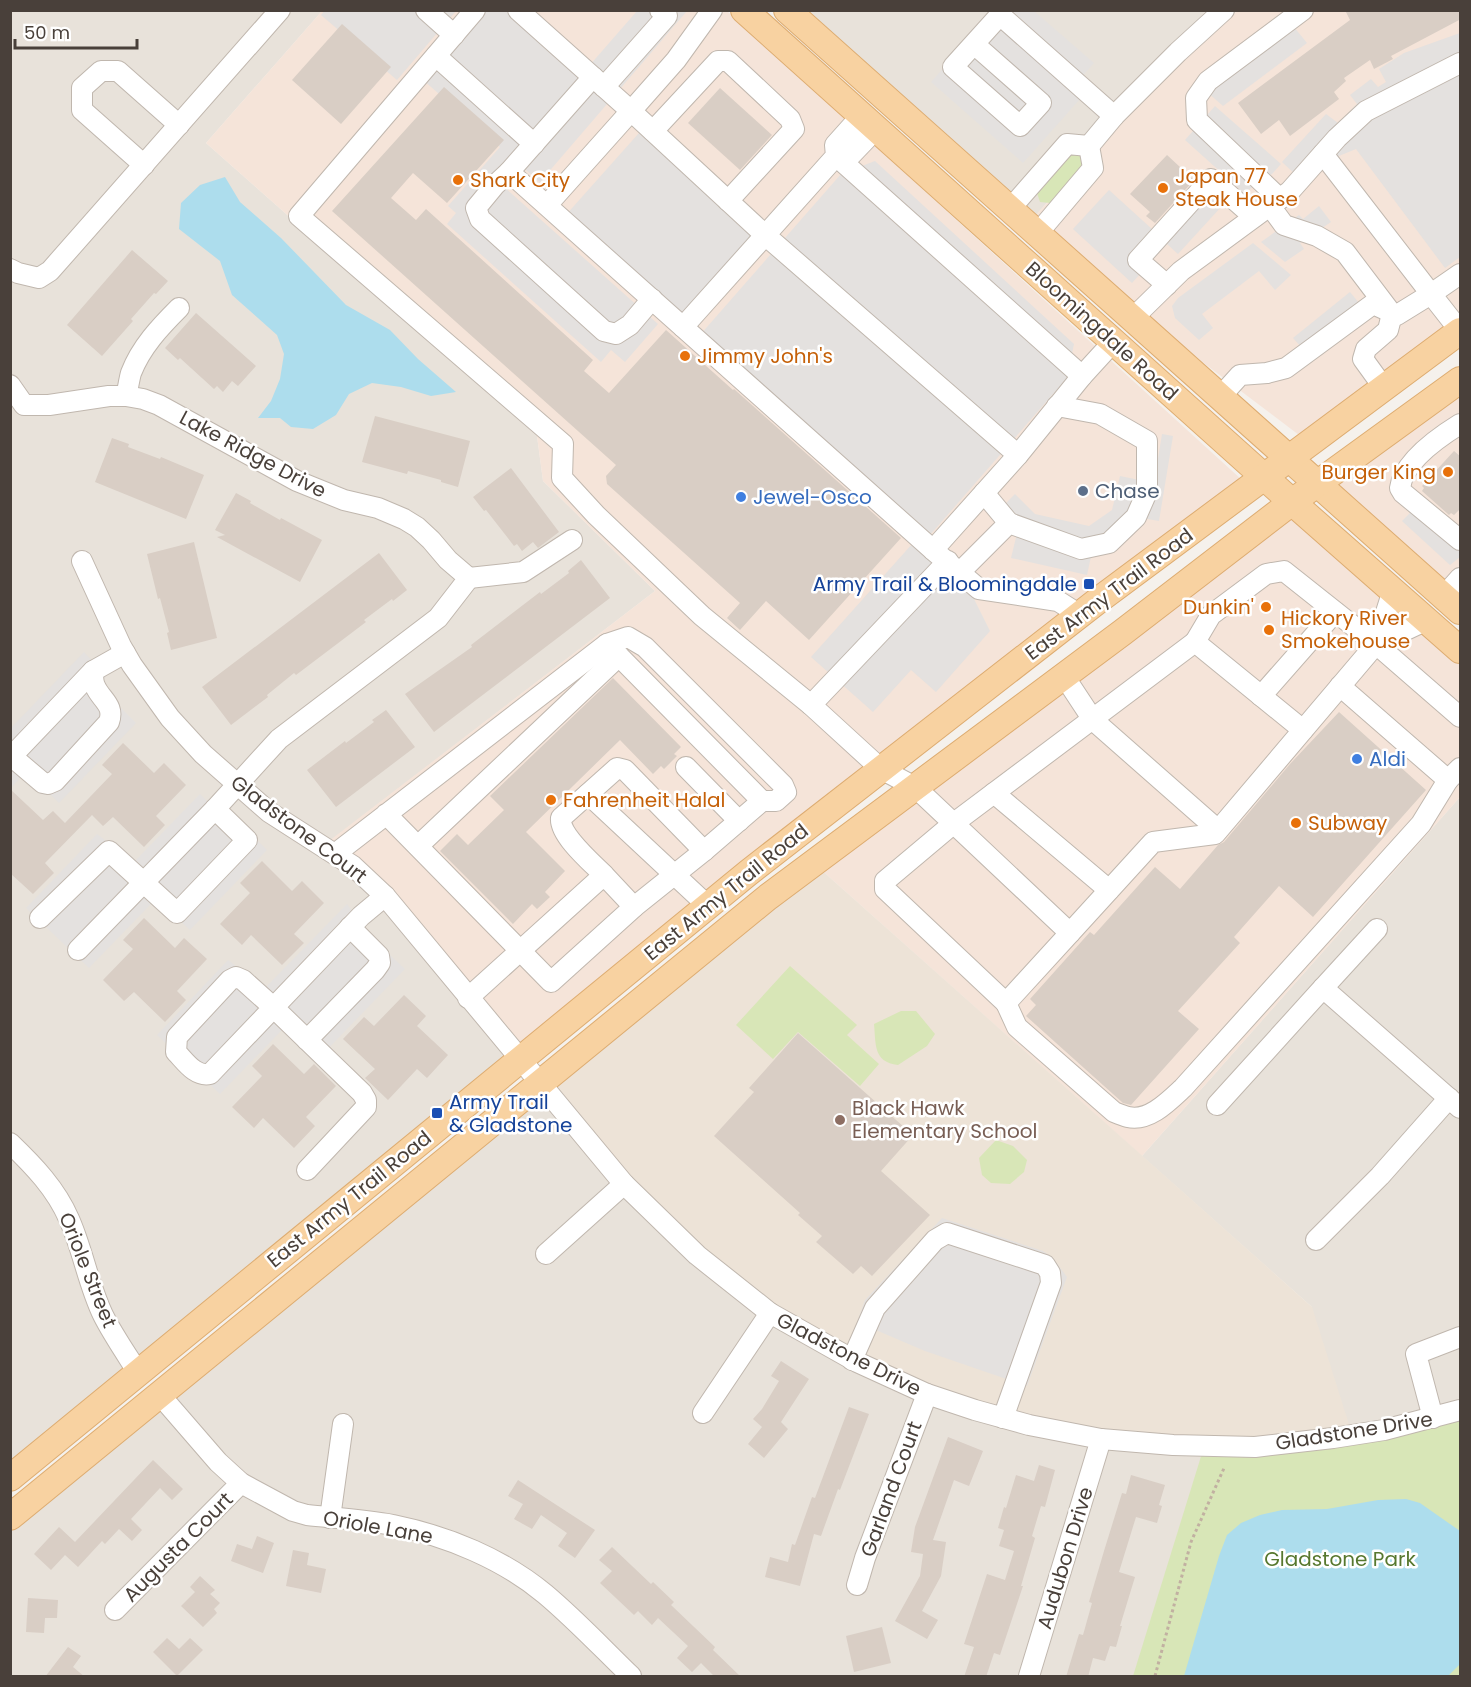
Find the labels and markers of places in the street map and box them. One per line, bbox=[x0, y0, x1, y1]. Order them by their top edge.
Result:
place label: Japan 77 Steak House bbox=[1175, 162, 1298, 213]
place label: Shark City bbox=[470, 166, 570, 194]
marker: Shark City bbox=[451, 173, 465, 187]
marker: Japan 77 Steak House bbox=[1156, 181, 1170, 195]
place label: Jimmy John's bbox=[697, 342, 833, 370]
marker: Jimmy John's bbox=[678, 349, 692, 363]
place label: Burger King bbox=[1322, 458, 1436, 486]
marker: Burger King bbox=[1441, 465, 1455, 479]
place label: Chase bbox=[1095, 477, 1160, 505]
place label: Jewel-Osco bbox=[753, 483, 872, 511]
marker: Chase bbox=[1076, 484, 1090, 498]
marker: Jewel-Osco bbox=[734, 490, 748, 504]
place label: Army Trail & Bloomingdale bbox=[813, 570, 1077, 598]
marker: Army Trail & Bloomingdale bbox=[1082, 577, 1096, 591]
place label: Dunkin' bbox=[1183, 593, 1254, 621]
marker: Dunkin' bbox=[1259, 600, 1273, 614]
place label: Hickory River Smokehouse bbox=[1281, 604, 1410, 655]
marker: Hickory River Smokehouse bbox=[1262, 623, 1276, 637]
place label: Aldi bbox=[1369, 745, 1406, 773]
marker: Aldi bbox=[1350, 752, 1364, 766]
place label: Fahrenheit Halal bbox=[563, 786, 726, 814]
marker: Fahrenheit Halal bbox=[544, 793, 558, 807]
place label: Subway bbox=[1308, 809, 1387, 837]
marker: Subway bbox=[1289, 816, 1303, 830]
place label: Army Trail & Gladstone bbox=[449, 1088, 572, 1139]
place label: Black Hawk Elementary School bbox=[852, 1094, 1037, 1145]
marker: Army Trail & Gladstone bbox=[430, 1106, 444, 1120]
marker: Black Hawk Elementary School bbox=[833, 1113, 847, 1127]

